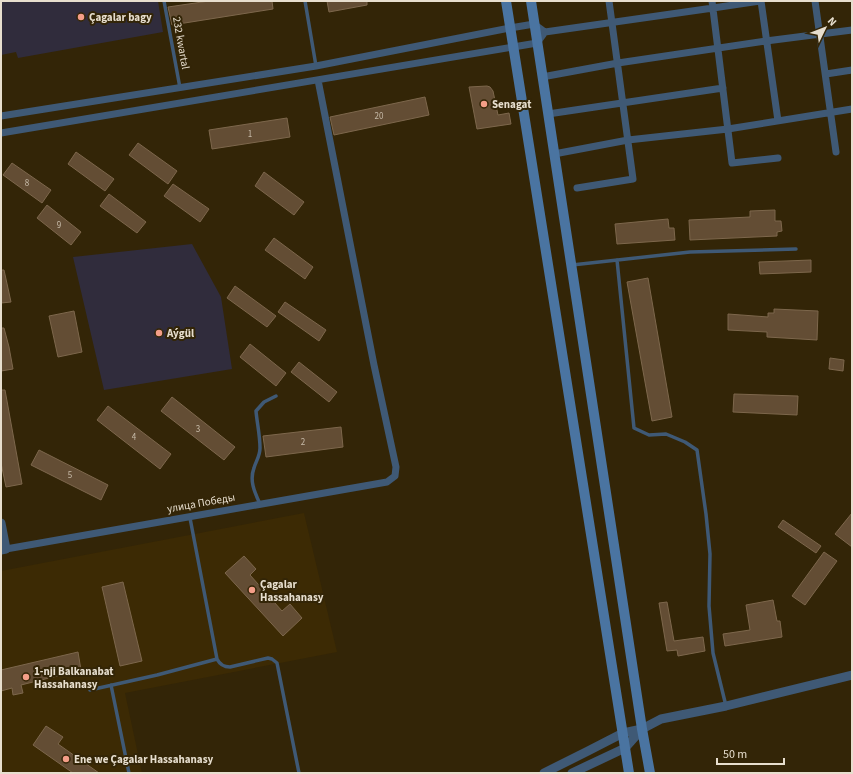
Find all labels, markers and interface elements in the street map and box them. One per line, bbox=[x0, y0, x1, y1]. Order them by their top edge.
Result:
north arrow bbox=[805, 8, 845, 48]
place label: Çagalar bagy bbox=[89, 10, 152, 25]
marker: Çagalar bagy bbox=[76, 12, 86, 22]
text: N bbox=[824, 14, 840, 29]
street label: 232 kwartal bbox=[169, 16, 193, 71]
place label: Senagat bbox=[492, 97, 532, 112]
marker: Senagat bbox=[479, 99, 489, 109]
house number: 20 bbox=[375, 110, 384, 123]
house number: 1 bbox=[248, 128, 252, 141]
house number: 8 bbox=[25, 177, 30, 190]
house number: 9 bbox=[57, 219, 62, 232]
place label: Aýgül bbox=[166, 326, 195, 341]
marker: Aýgül bbox=[154, 328, 164, 338]
house number: 3 bbox=[196, 423, 201, 436]
house number: 4 bbox=[132, 431, 137, 444]
house number: 2 bbox=[301, 436, 306, 449]
house number: 5 bbox=[68, 469, 73, 482]
street label: улица Победы bbox=[166, 490, 236, 516]
place label: Çagalar Hassahanasy bbox=[260, 577, 324, 605]
marker: Çagalar Hassahanasy bbox=[247, 585, 257, 595]
place label: 1-nji Balkanabat Hassahanasy bbox=[34, 664, 114, 692]
marker: 1-nji Balkanabat Hassahanasy bbox=[21, 672, 31, 682]
scale bar bbox=[717, 740, 784, 766]
text: 50 m bbox=[723, 746, 747, 763]
place label: Ene we Çagalar Hassahanasy bbox=[74, 752, 214, 767]
marker: Ene we Çagalar Hassahanasy bbox=[61, 754, 71, 764]

